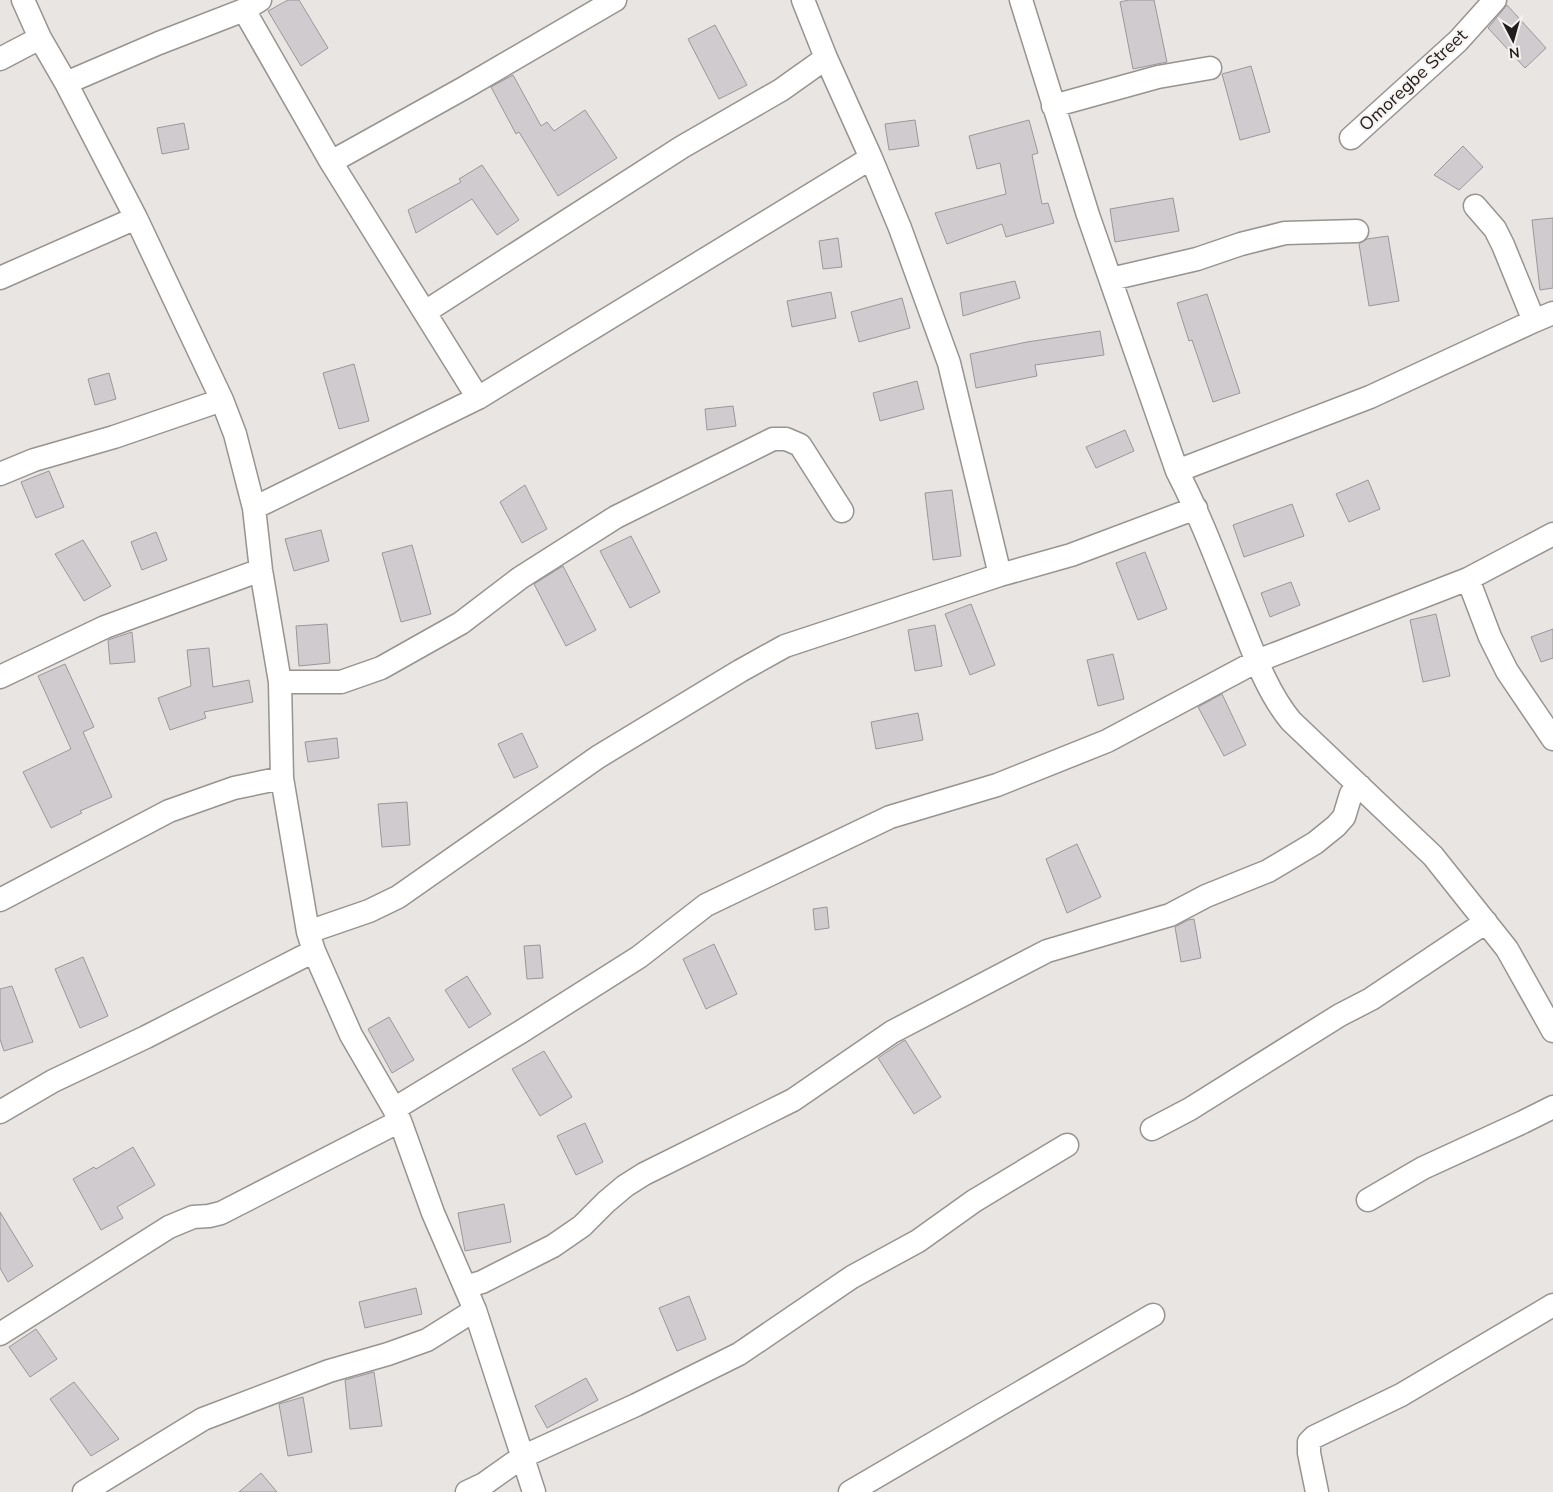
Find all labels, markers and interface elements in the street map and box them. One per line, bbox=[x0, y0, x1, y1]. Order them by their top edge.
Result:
north arrow bbox=[1488, 15, 1538, 65]
street label: Omoregbe Street bbox=[1354, 23, 1473, 136]
text: N bbox=[1508, 42, 1521, 62]

